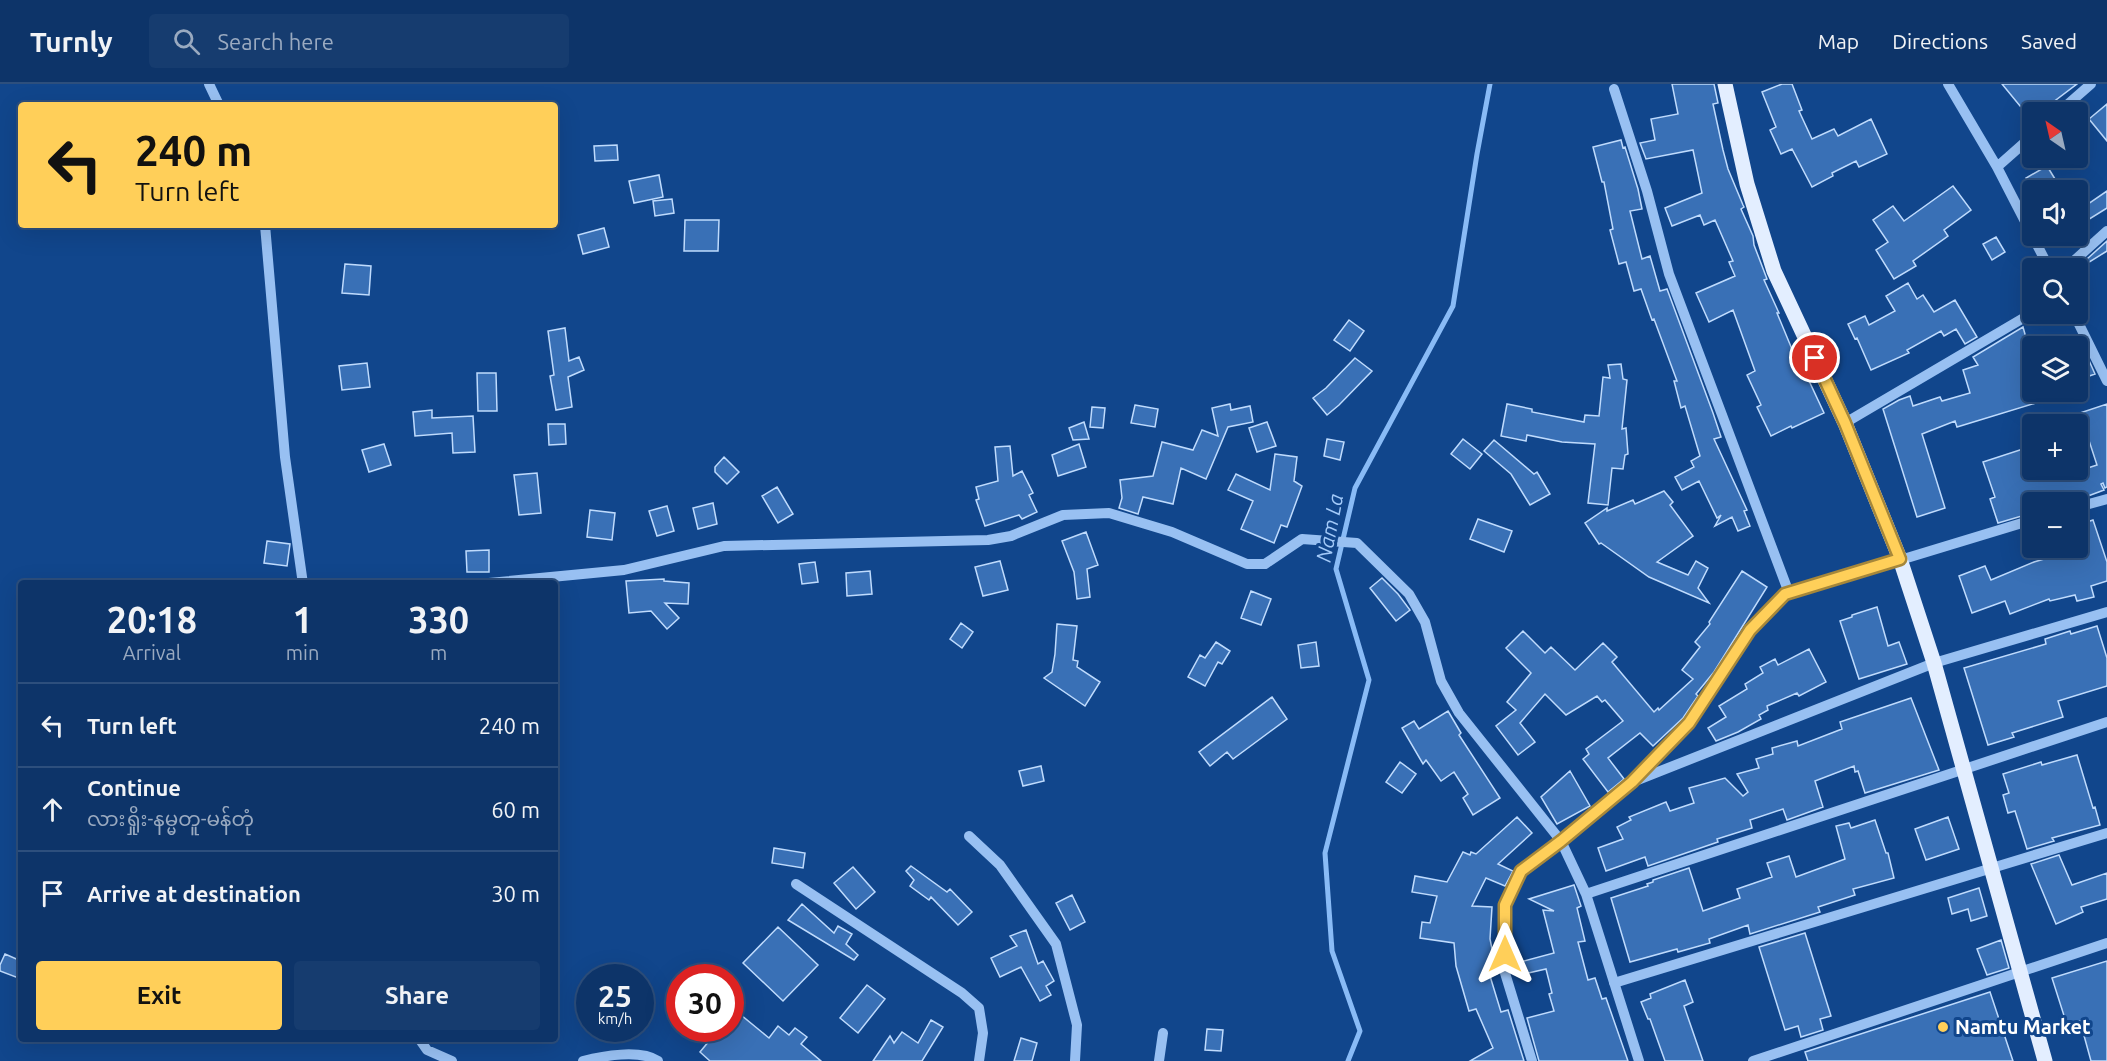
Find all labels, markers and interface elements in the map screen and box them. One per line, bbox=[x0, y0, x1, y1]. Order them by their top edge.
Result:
search box bbox=[149, 14, 569, 68]
icon: search bbox=[170, 25, 203, 58]
text: Turnly bbox=[30, 26, 113, 57]
text: Search here bbox=[218, 29, 334, 54]
text: Map bbox=[1818, 29, 1859, 53]
text: Directions bbox=[1892, 29, 1988, 53]
text: Saved bbox=[2021, 29, 2077, 53]
north arrow bbox=[2022, 102, 2088, 168]
map controls bbox=[2022, 102, 2088, 558]
icon: left bbox=[36, 126, 114, 204]
text: 240 m bbox=[135, 127, 252, 174]
text: Turn left bbox=[135, 176, 239, 206]
button: sound bbox=[2022, 180, 2088, 246]
button: search bbox=[2022, 258, 2088, 324]
pin bbox=[1789, 332, 1840, 383]
button: layers bbox=[2022, 336, 2088, 402]
icon: arrive bbox=[1798, 341, 1831, 374]
button: + bbox=[2022, 414, 2088, 480]
water label: Nam La bbox=[1311, 492, 1347, 564]
button: − bbox=[2022, 492, 2088, 558]
text: 20:18 bbox=[107, 599, 197, 640]
text: 1 bbox=[292, 599, 313, 640]
text: 330 bbox=[408, 599, 469, 640]
text: Arrival bbox=[123, 641, 181, 664]
text: min bbox=[286, 641, 319, 664]
text: m bbox=[430, 641, 447, 664]
icon: left bbox=[36, 709, 69, 742]
text: Turn left bbox=[87, 713, 177, 738]
text: 240 m bbox=[479, 713, 540, 738]
text: Continue bbox=[87, 775, 181, 800]
icon: ahead bbox=[36, 793, 69, 826]
text: 60 m bbox=[491, 797, 540, 822]
text: လားရှိုး-နမ္မတူ-မန်တုံ bbox=[87, 807, 254, 830]
icon: arrive bbox=[36, 877, 69, 910]
text: Arrive at destination bbox=[87, 881, 301, 906]
text: 30 m bbox=[491, 881, 540, 906]
position arrow bbox=[1473, 922, 1537, 986]
button: Exit bbox=[36, 961, 282, 1030]
button: Share bbox=[294, 961, 540, 1030]
speed limit sign: 30 bbox=[666, 964, 744, 1042]
text: 25 bbox=[598, 979, 632, 1013]
text: km/h bbox=[598, 1010, 632, 1027]
place label: Namtu Market bbox=[1955, 1015, 2091, 1038]
marker: Namtu Market bbox=[1936, 1020, 1950, 1034]

